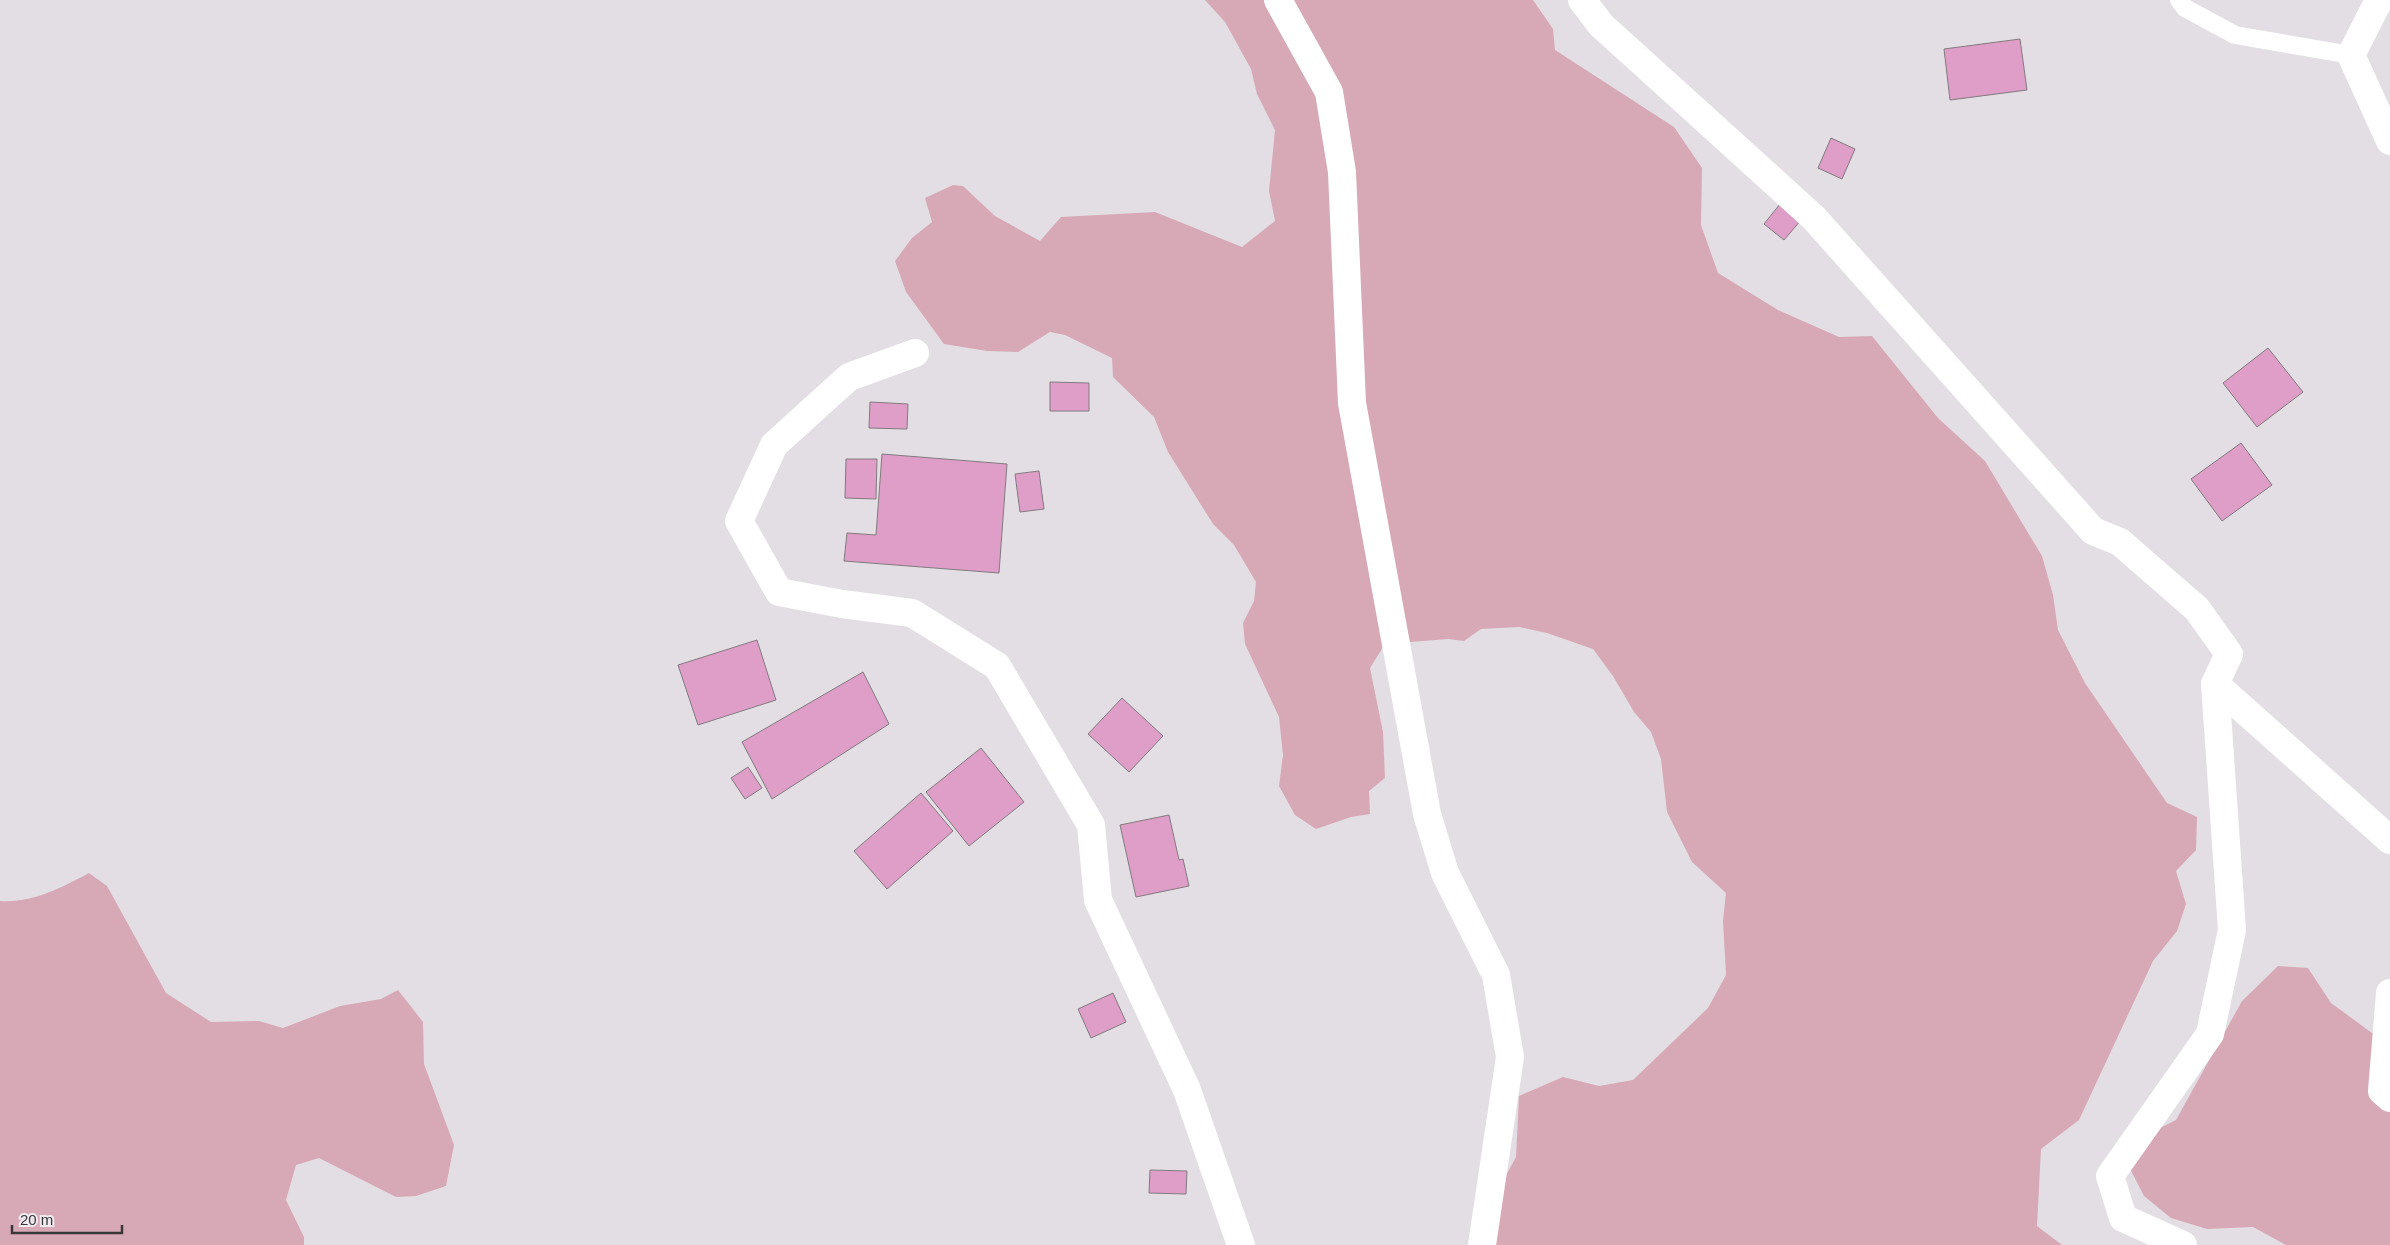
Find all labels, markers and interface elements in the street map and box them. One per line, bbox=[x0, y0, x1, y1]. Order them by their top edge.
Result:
scale bar bbox=[12, 1202, 122, 1234]
text: 20 m bbox=[20, 1211, 53, 1228]

